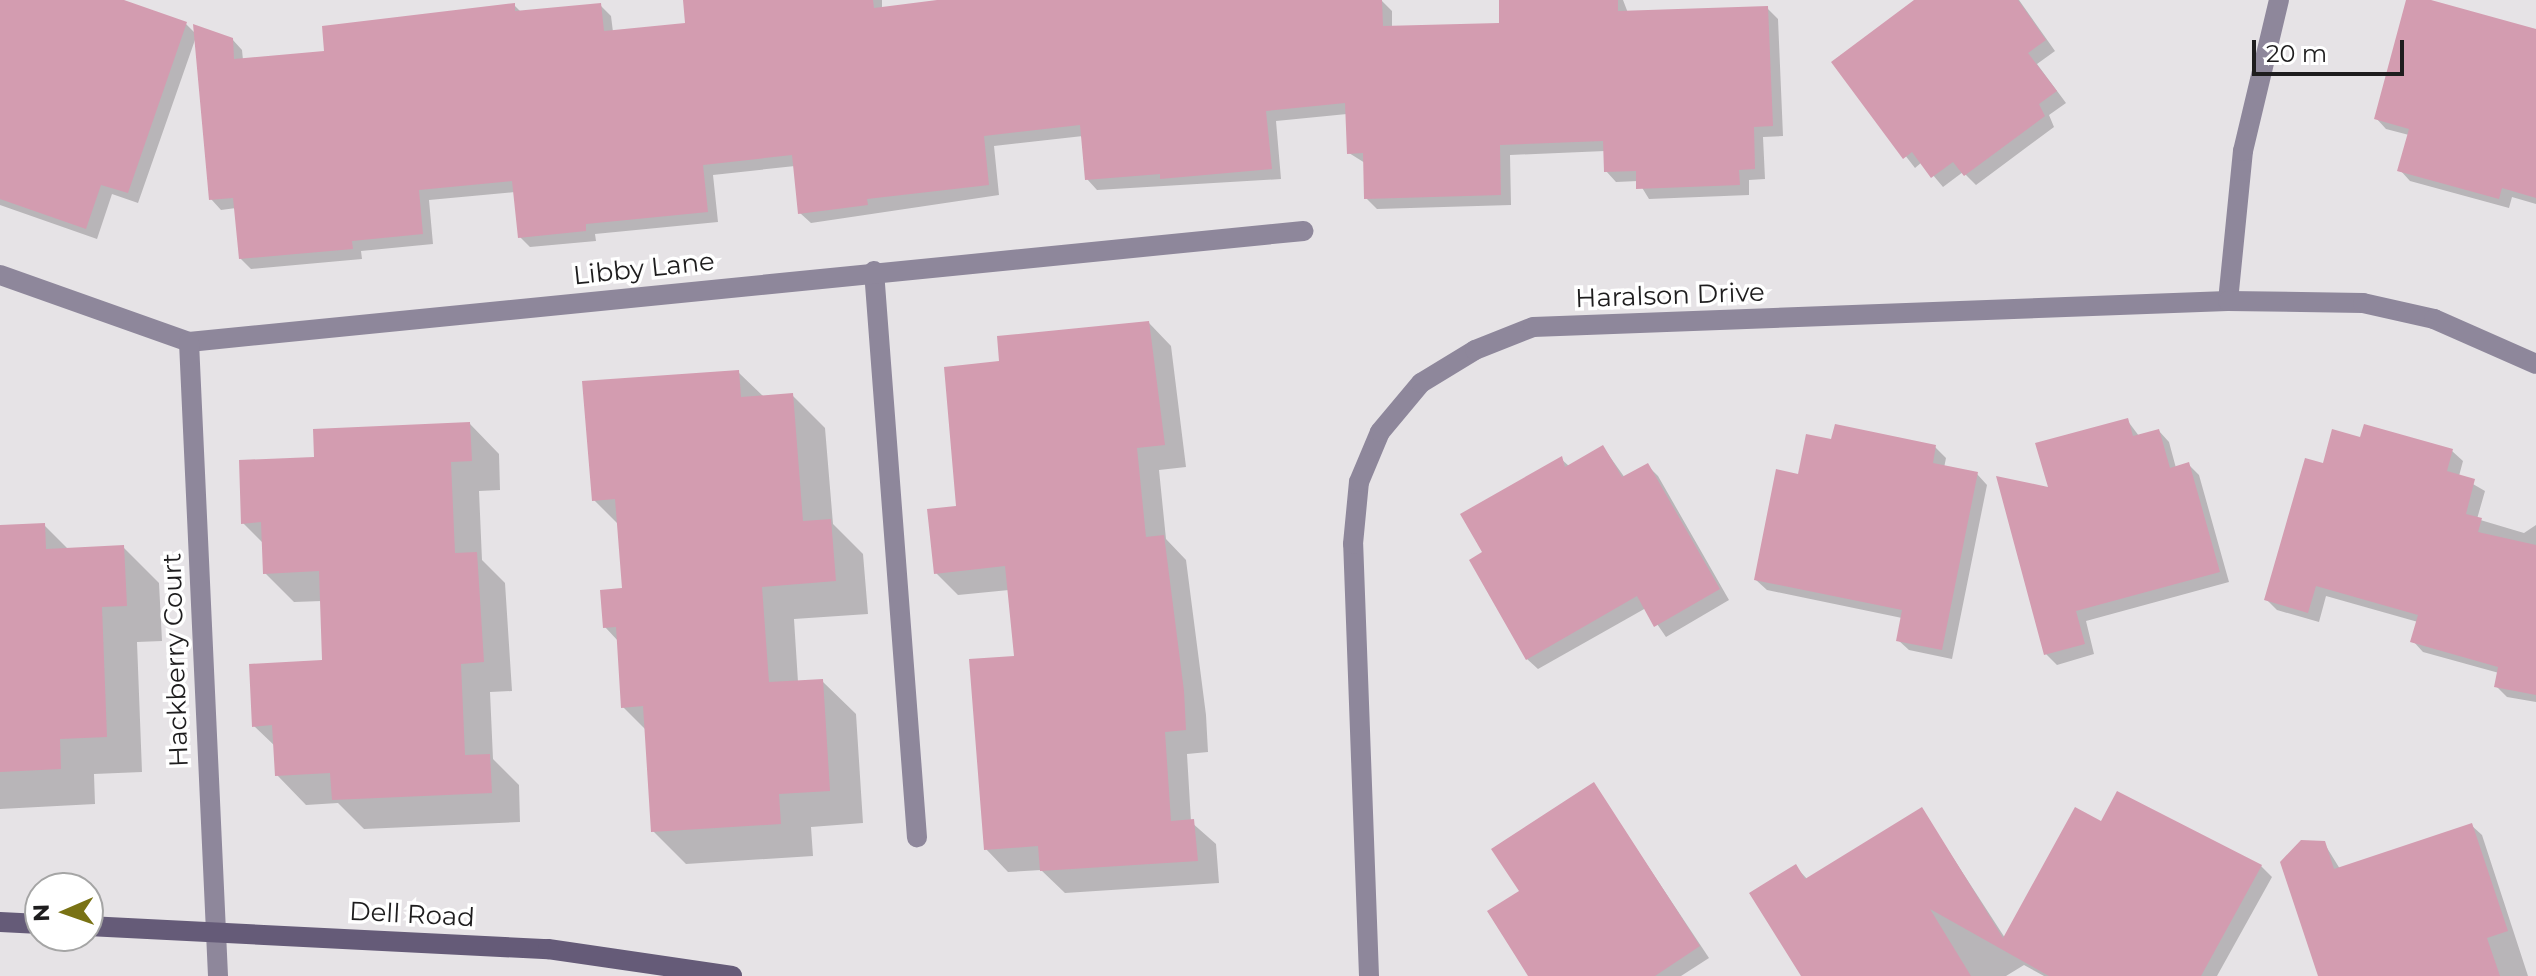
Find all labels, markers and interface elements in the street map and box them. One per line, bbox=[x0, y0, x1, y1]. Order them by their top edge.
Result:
scale bar bbox=[2256, 24, 2408, 74]
text: 20 m bbox=[2266, 39, 2327, 68]
street label: Libby Lane bbox=[572, 246, 716, 292]
street label: Haralson Drive bbox=[1575, 277, 1765, 315]
street label: Hackberry Court bbox=[157, 552, 195, 768]
north arrow bbox=[24, 872, 104, 952]
street label: Dell Road bbox=[348, 896, 476, 934]
text: N bbox=[28, 903, 55, 922]

